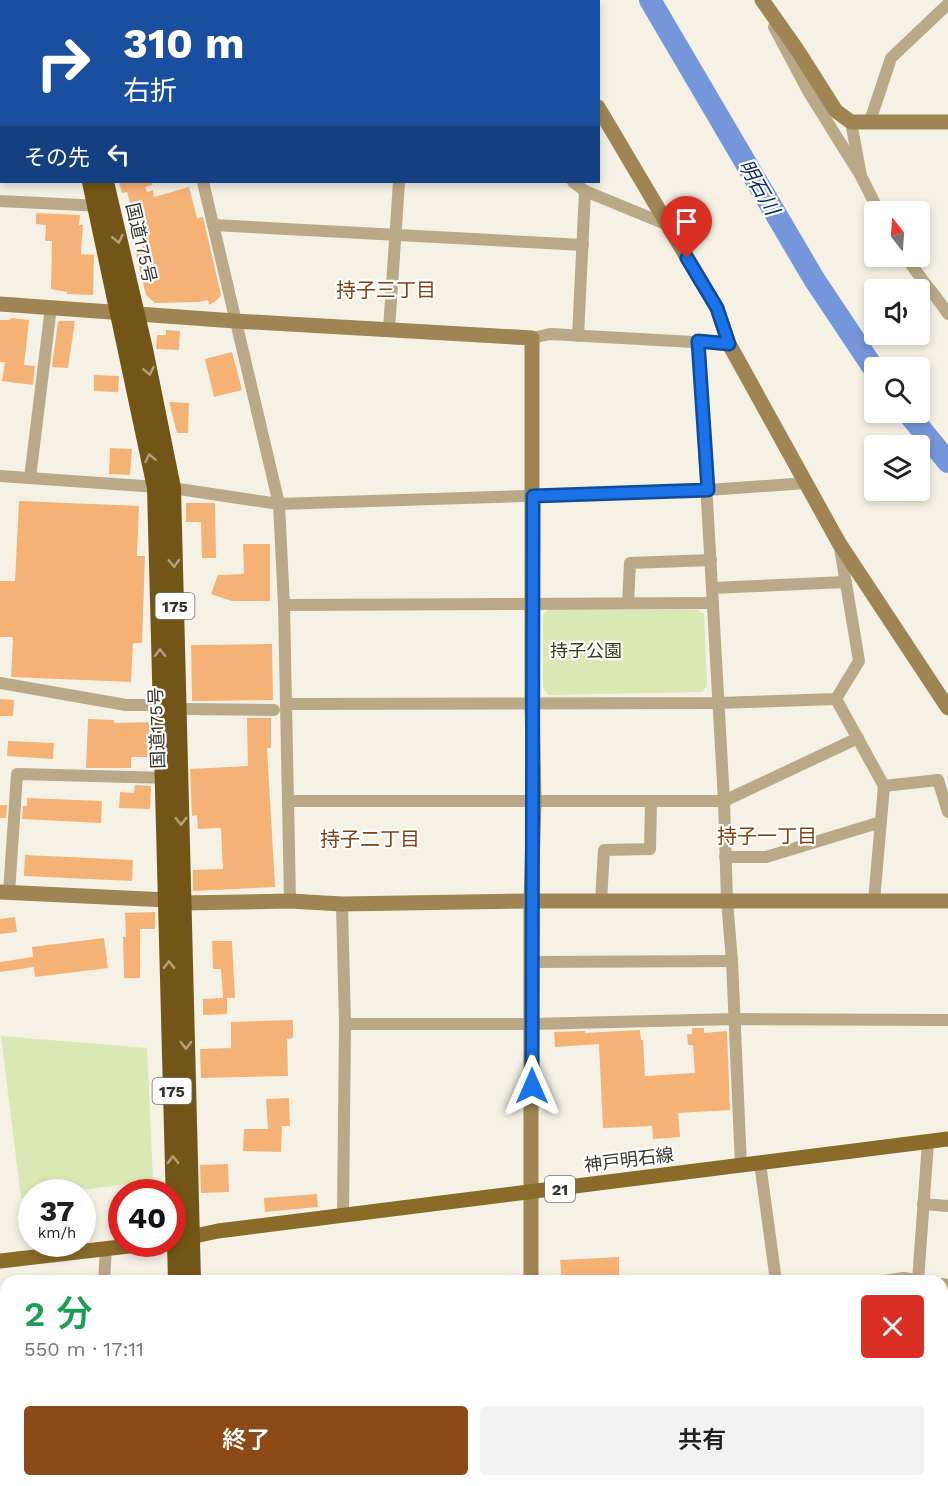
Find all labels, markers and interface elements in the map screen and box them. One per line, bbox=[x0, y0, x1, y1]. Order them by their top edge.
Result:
text: 310 m bbox=[123, 19, 245, 68]
icon: right bbox=[24, 24, 102, 102]
text: 右折 bbox=[123, 75, 177, 107]
icon: left bbox=[102, 138, 135, 171]
text: その先 bbox=[24, 145, 90, 170]
water label: 明石川 bbox=[734, 155, 785, 221]
pin bbox=[661, 196, 712, 258]
street label: 国道175号 bbox=[122, 201, 161, 285]
north arrow bbox=[864, 201, 930, 267]
map controls bbox=[864, 201, 930, 501]
icon: arrive bbox=[670, 205, 703, 238]
one-way arrow bbox=[111, 233, 124, 243]
district label: 持子三丁目 bbox=[336, 278, 436, 302]
button: sound bbox=[864, 279, 930, 345]
button: search bbox=[864, 357, 930, 423]
one-way arrow bbox=[142, 365, 155, 375]
button: layers bbox=[864, 435, 930, 501]
one-way arrow bbox=[144, 454, 157, 464]
one-way arrow bbox=[167, 559, 180, 568]
road number: 175 bbox=[156, 593, 195, 619]
park label: 持子公園 bbox=[550, 640, 622, 661]
one-way arrow bbox=[154, 648, 167, 657]
street label: 国道175号 bbox=[145, 687, 168, 769]
one-way arrow bbox=[174, 817, 187, 826]
district label: 持子一丁目 bbox=[717, 824, 817, 848]
district label: 持子二丁目 bbox=[320, 827, 420, 851]
one-way arrow bbox=[162, 960, 175, 969]
one-way arrow bbox=[180, 1041, 193, 1050]
position arrow bbox=[500, 1054, 564, 1118]
road number: 175 bbox=[152, 1078, 192, 1104]
street label: 神戸明石線 bbox=[583, 1144, 675, 1175]
one-way arrow bbox=[167, 1155, 180, 1164]
road number: 21 bbox=[545, 1176, 575, 1202]
speed limit sign: 40 bbox=[108, 1179, 186, 1257]
text: 37 bbox=[39, 1193, 75, 1228]
text: km/h bbox=[38, 1224, 76, 1242]
text: 2 分 bbox=[24, 1293, 92, 1335]
button: close bbox=[861, 1295, 924, 1358]
text: 550 m · 17:11 bbox=[24, 1337, 144, 1361]
button: 終了 bbox=[24, 1406, 468, 1475]
button: 共有 bbox=[480, 1406, 924, 1475]

